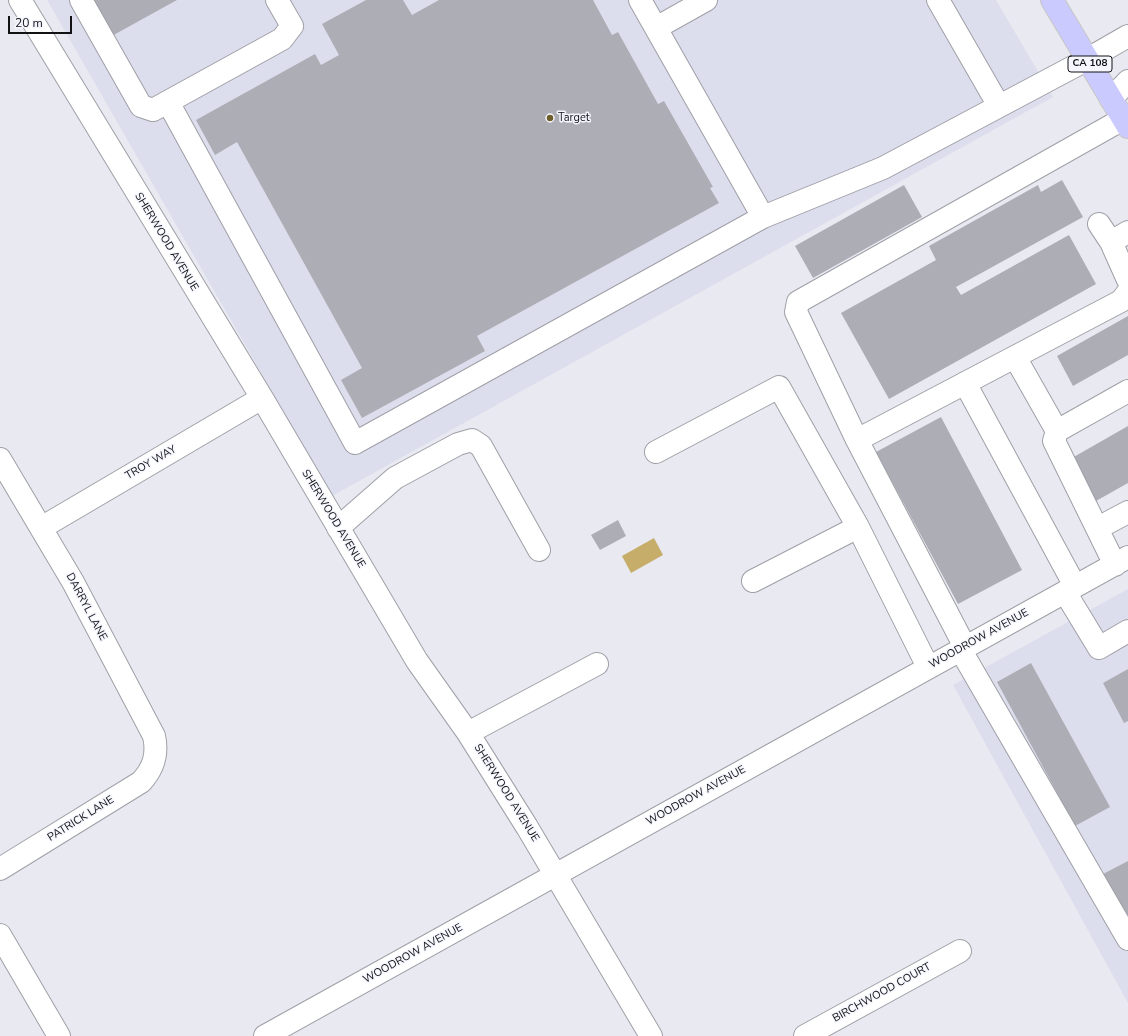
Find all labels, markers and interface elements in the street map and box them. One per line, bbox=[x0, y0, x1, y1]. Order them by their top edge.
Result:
scale bar bbox=[10, 8, 74, 34]
text: 20 m bbox=[15, 15, 43, 31]
road number: CA 108 bbox=[1068, 56, 1112, 72]
place label: Target bbox=[558, 111, 590, 125]
marker: Target bbox=[545, 113, 555, 123]
street label: SHERWOOD AVENUE bbox=[131, 190, 201, 294]
street label: TROY WAY bbox=[123, 443, 179, 483]
street label: SHERWOOD AVENUE bbox=[298, 467, 368, 571]
street label: DARRYL LANE bbox=[63, 571, 109, 643]
street label: WOODROW AVENUE bbox=[927, 606, 1031, 672]
street label: SHERWOOD AVENUE bbox=[471, 742, 541, 844]
street label: WOODROW AVENUE bbox=[644, 763, 748, 829]
street label: PATRICK LANE bbox=[45, 793, 117, 845]
street label: WOODROW AVENUE bbox=[361, 921, 465, 987]
street label: BIRCHWOOD COURT bbox=[830, 960, 934, 1026]

